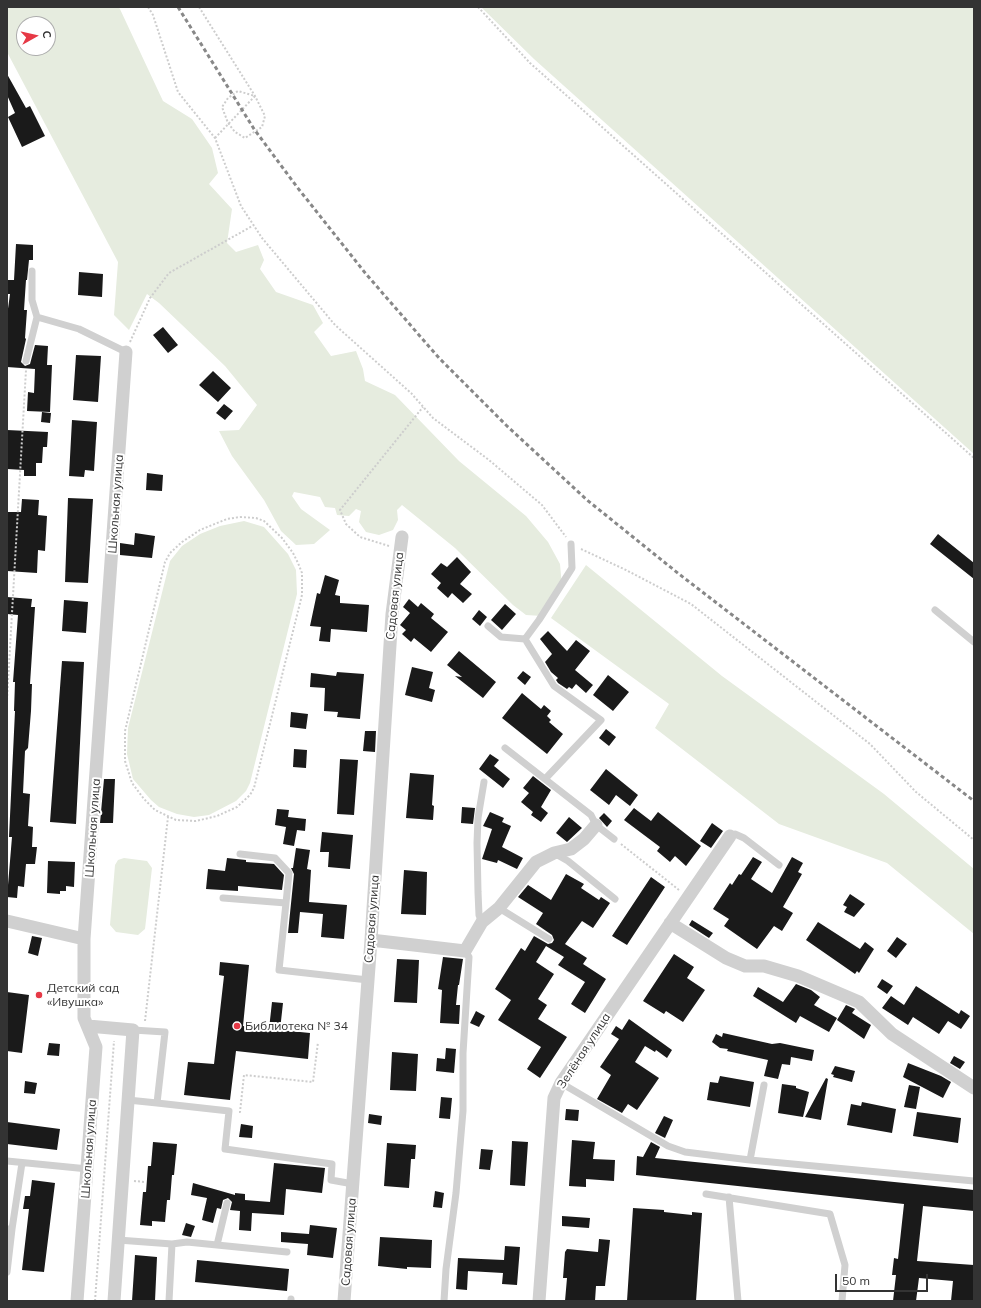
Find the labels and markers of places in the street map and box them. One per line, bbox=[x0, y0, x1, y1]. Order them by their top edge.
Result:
place label: Детский сад «Ивушка» bbox=[47, 981, 119, 1009]
marker: Детский сад «Ивушка» bbox=[34, 990, 44, 1000]
place label: Библиотека № 34 bbox=[245, 1019, 348, 1033]
marker: Библиотека № 34 bbox=[232, 1021, 242, 1031]

